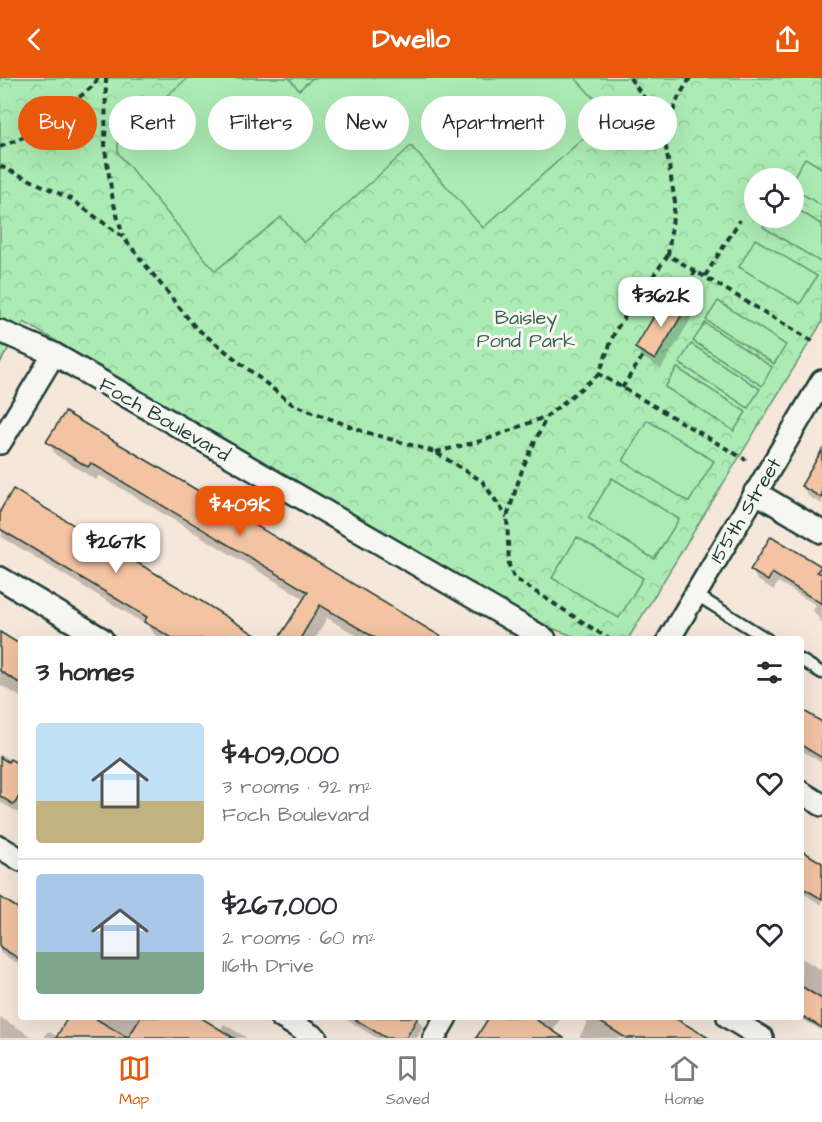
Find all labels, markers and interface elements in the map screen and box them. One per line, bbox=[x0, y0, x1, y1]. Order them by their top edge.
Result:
text: Dwello bbox=[372, 20, 450, 58]
icon: back bbox=[18, 23, 51, 56]
icon: share bbox=[771, 23, 804, 56]
chip: Buy bbox=[18, 96, 97, 150]
chip: Rent bbox=[109, 96, 196, 150]
chip: Filters bbox=[208, 96, 313, 150]
chip: New bbox=[325, 96, 409, 150]
chip: Apartment bbox=[421, 96, 566, 150]
chip: House bbox=[578, 96, 677, 150]
map controls bbox=[744, 168, 804, 228]
button: locate bbox=[744, 168, 804, 228]
pin: $362K bbox=[619, 277, 703, 328]
text: $362K bbox=[632, 282, 690, 310]
park label: Baisley Pond Park bbox=[477, 304, 575, 355]
street label: Foch Boulevard bbox=[94, 371, 235, 469]
street label: 155th Street bbox=[703, 452, 788, 569]
pin: $409K bbox=[198, 486, 282, 537]
text: $409K bbox=[210, 491, 270, 519]
pin: $267K bbox=[74, 523, 158, 574]
text: $267K bbox=[86, 528, 146, 556]
text: 3 homes bbox=[36, 654, 135, 690]
icon: filters bbox=[753, 656, 786, 689]
text: $409,000 bbox=[222, 737, 339, 773]
icon: home bbox=[84, 747, 156, 819]
icon: heart bbox=[753, 767, 786, 800]
text: 3 rooms · 92 m² bbox=[222, 773, 372, 801]
text: Foch Boulevard bbox=[222, 801, 369, 829]
text: $267,000 bbox=[222, 888, 337, 924]
icon: home bbox=[84, 898, 156, 970]
icon: heart bbox=[753, 918, 786, 951]
text: 2 rooms · 60 m² bbox=[222, 924, 376, 952]
text: 116th Drive bbox=[222, 952, 314, 980]
tab: Map bbox=[118, 1052, 151, 1110]
tab: Saved bbox=[386, 1052, 429, 1110]
tab: Home bbox=[665, 1052, 704, 1110]

